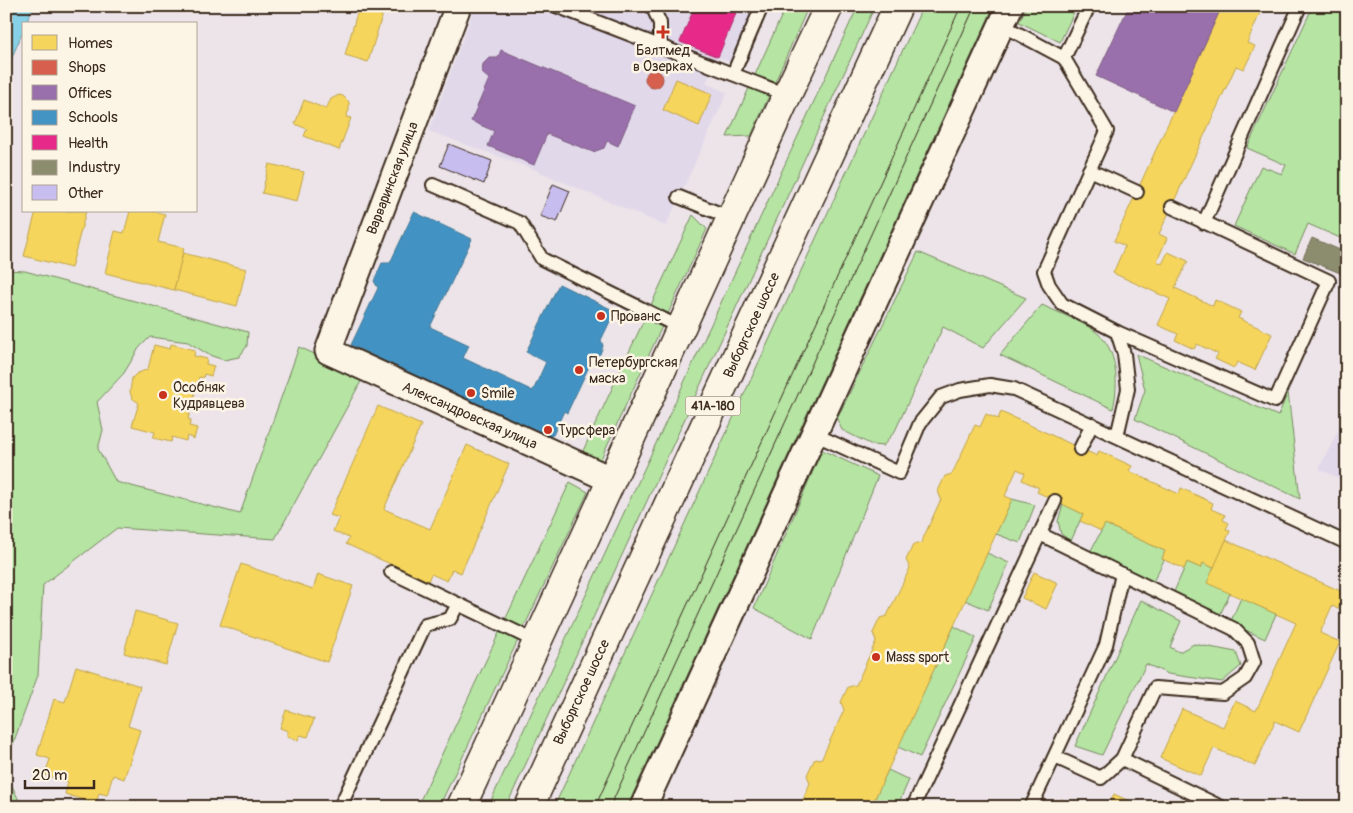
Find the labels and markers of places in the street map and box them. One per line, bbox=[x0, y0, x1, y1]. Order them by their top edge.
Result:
marker: Балтмед в Озерках bbox=[656, 25, 670, 39]
place label: Балтмед в Озерках bbox=[633, 42, 693, 75]
place label: Прованс bbox=[611, 308, 661, 325]
marker: Прованс bbox=[595, 310, 607, 322]
place label: Петербургская маска bbox=[589, 354, 678, 387]
marker: Петербургская маска bbox=[573, 364, 585, 376]
place label: Особняк Кудрявцева bbox=[173, 379, 245, 412]
place label: Smile bbox=[481, 385, 514, 402]
marker: Smile bbox=[465, 387, 477, 399]
marker: Особняк Кудрявцева bbox=[157, 389, 169, 401]
place label: Турсфера bbox=[558, 422, 615, 439]
marker: Турсфера bbox=[542, 424, 554, 436]
place label: Mass sport bbox=[886, 649, 950, 666]
marker: Mass sport bbox=[870, 651, 882, 663]

